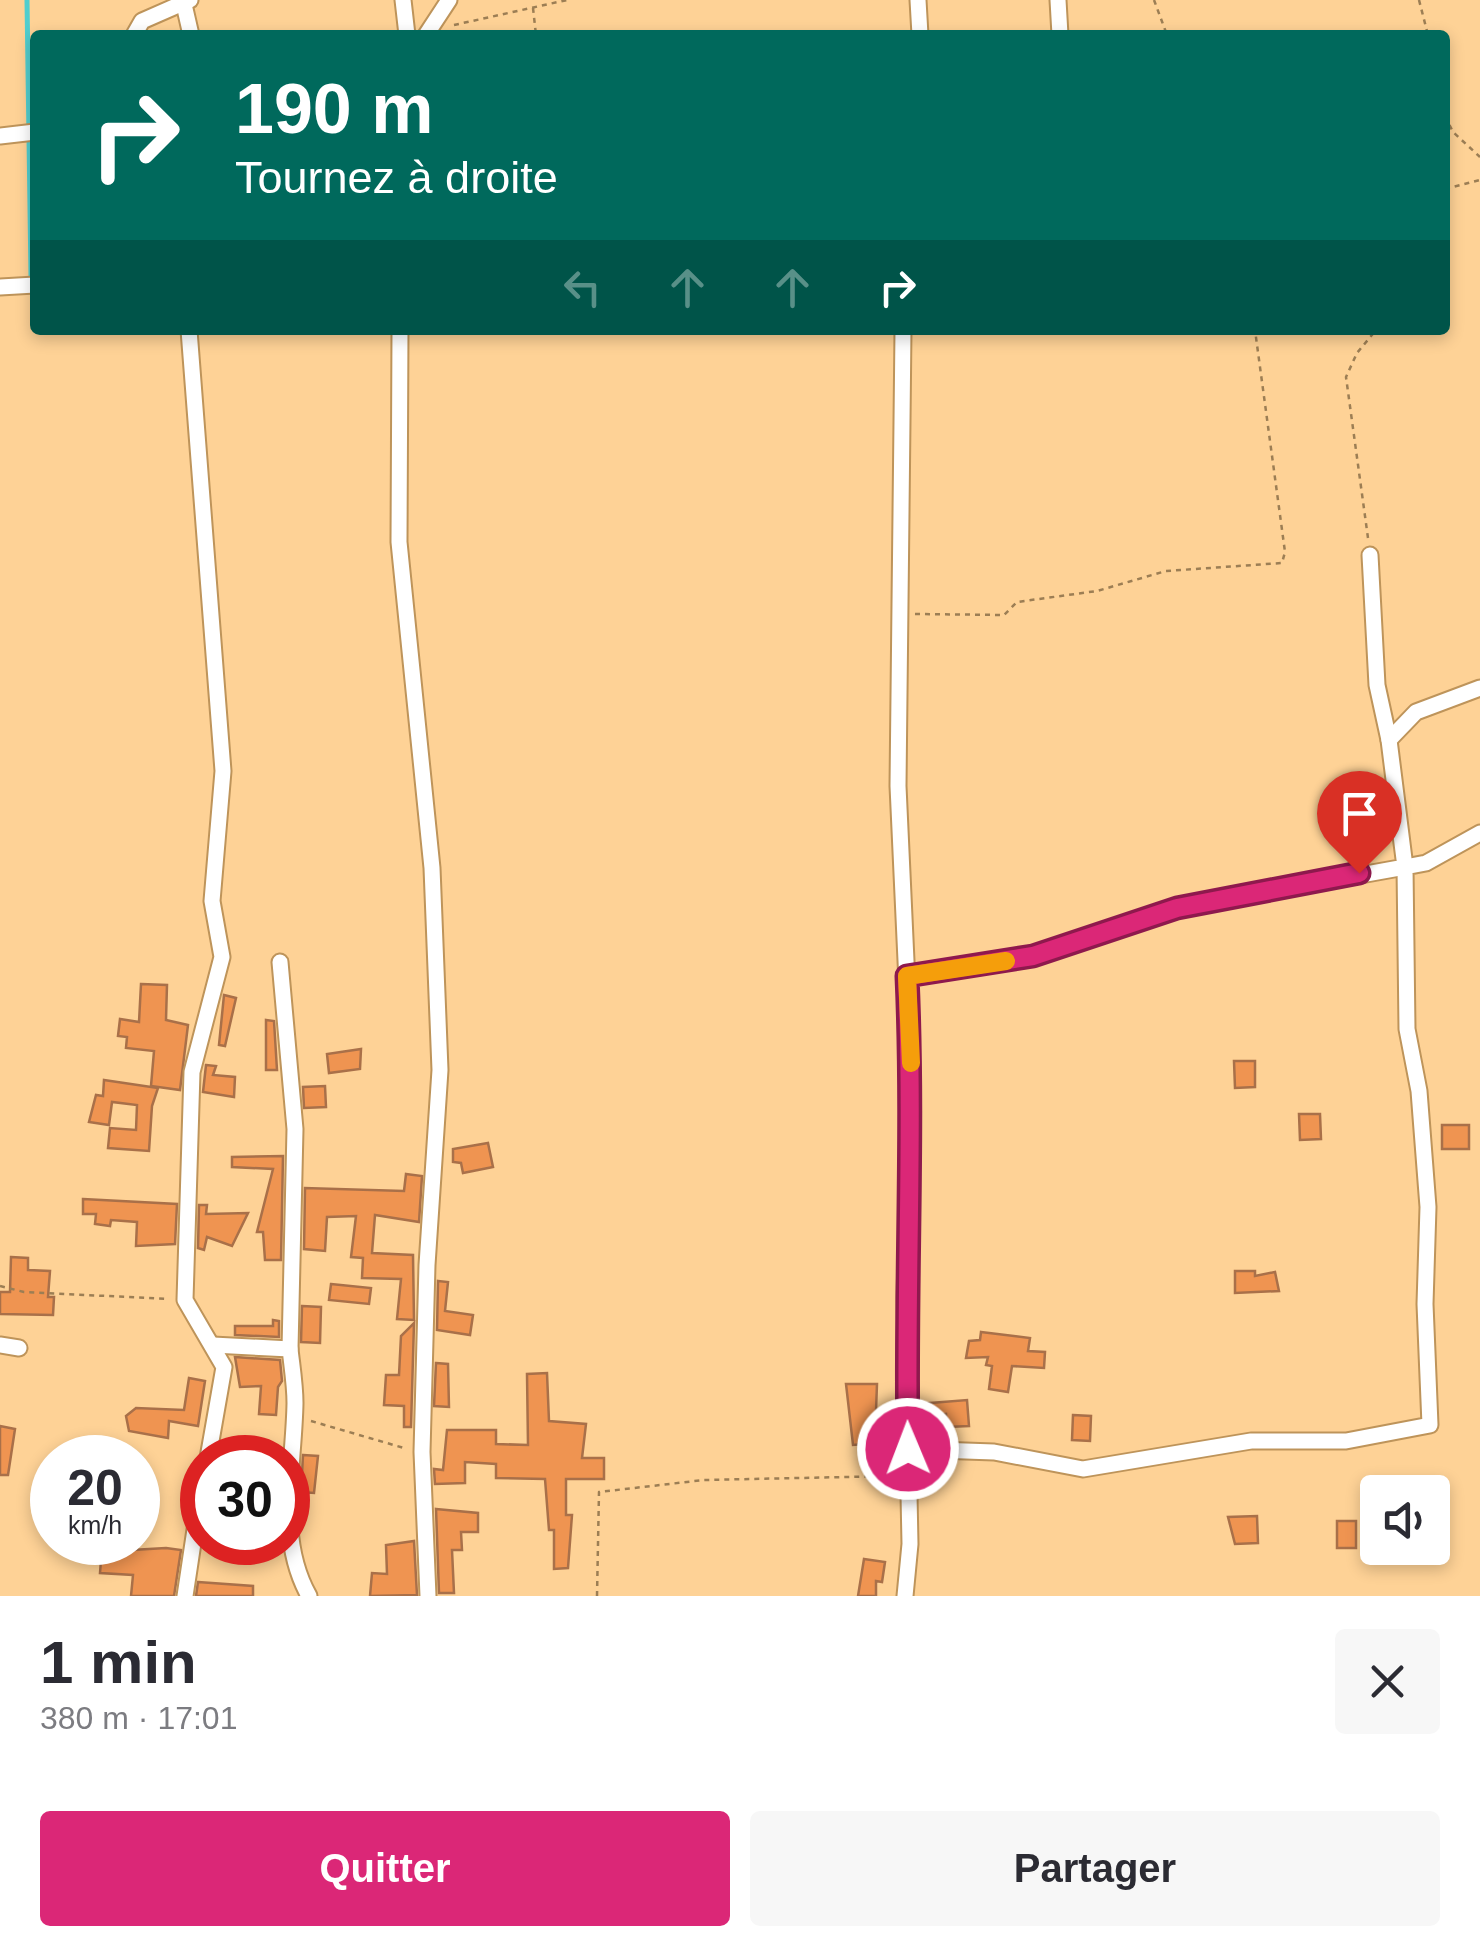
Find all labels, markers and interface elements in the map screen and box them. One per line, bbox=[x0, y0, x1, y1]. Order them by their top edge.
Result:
icon: right bbox=[70, 70, 200, 200]
text: 190 m bbox=[235, 70, 433, 148]
text: Tournez à droite bbox=[235, 152, 558, 203]
icon: left bbox=[555, 260, 610, 315]
icon: ahead bbox=[660, 260, 715, 315]
icon: ahead bbox=[765, 260, 820, 315]
icon: right bbox=[870, 260, 925, 315]
pin bbox=[1317, 771, 1402, 874]
icon: arrive bbox=[1332, 786, 1387, 841]
position arrow bbox=[856, 1397, 960, 1501]
speed limit sign: 30 bbox=[180, 1435, 310, 1565]
text: 20 bbox=[67, 1460, 123, 1516]
map controls bbox=[1360, 1475, 1450, 1565]
button: sound bbox=[1360, 1475, 1450, 1565]
text: km/h bbox=[68, 1511, 122, 1539]
text: 1 min bbox=[40, 1629, 197, 1696]
button: close bbox=[1335, 1629, 1440, 1734]
text: 380 m · 17:01 bbox=[40, 1700, 237, 1736]
button: Quitter bbox=[40, 1811, 730, 1926]
button: Partager bbox=[750, 1811, 1440, 1926]

